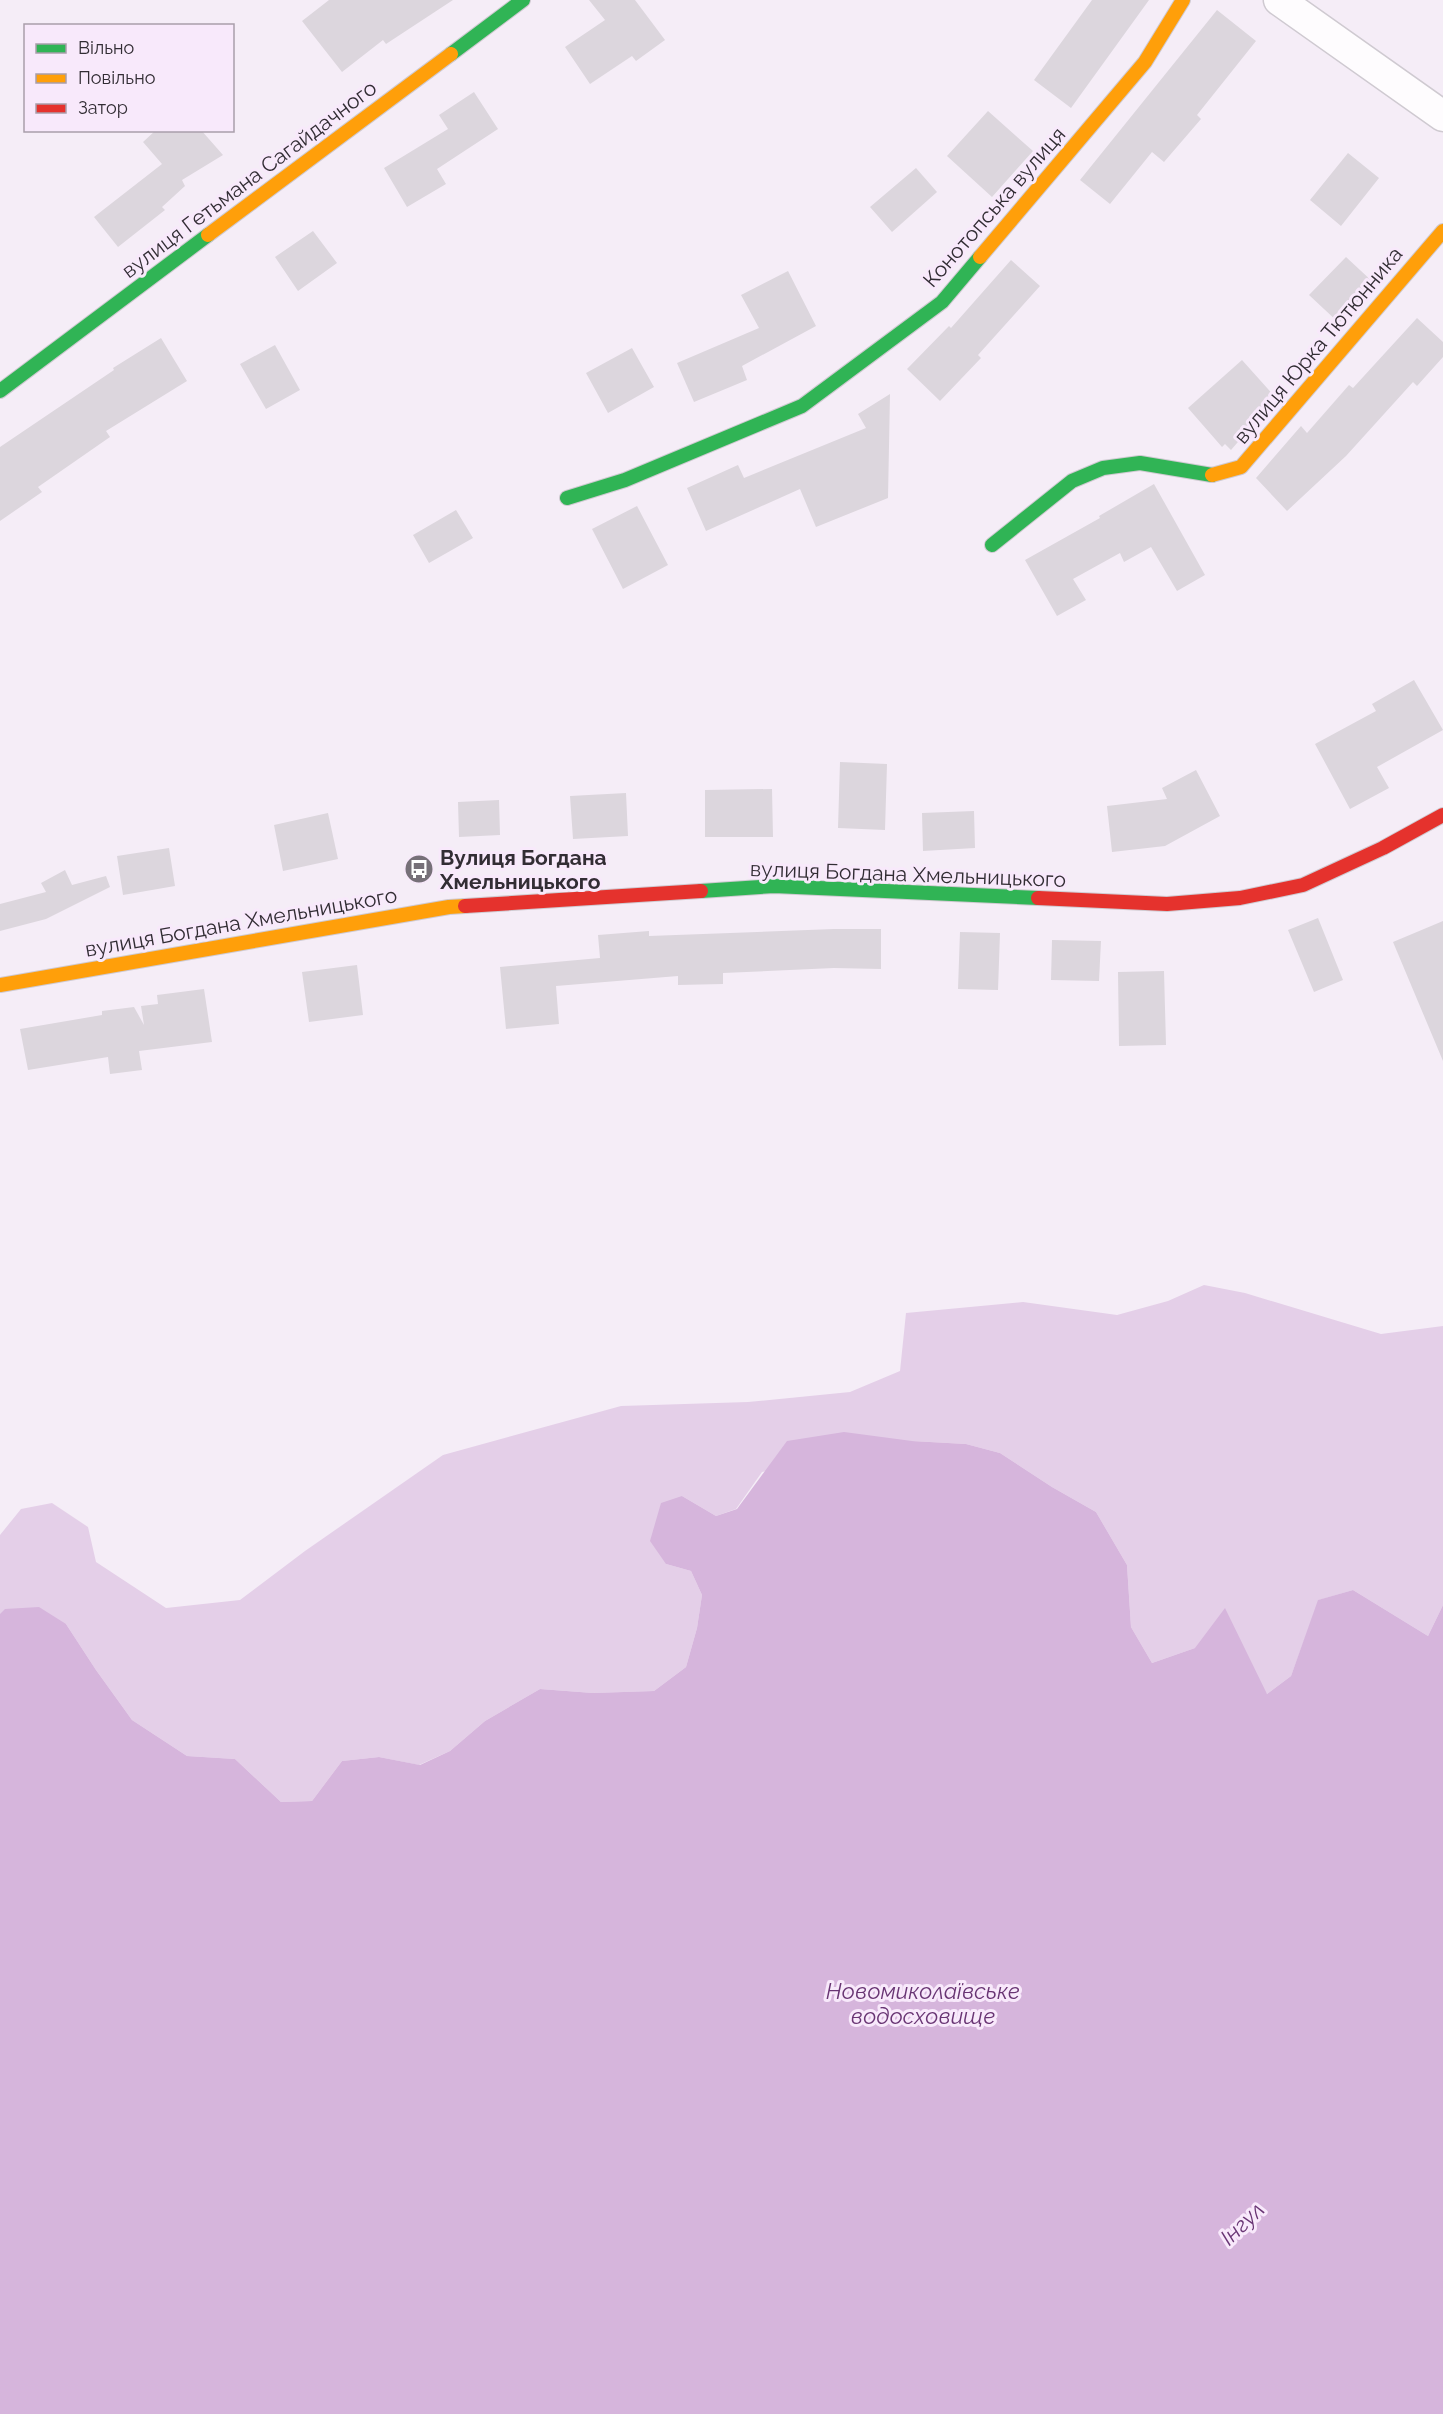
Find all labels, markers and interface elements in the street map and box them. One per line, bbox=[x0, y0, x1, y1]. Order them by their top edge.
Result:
legend bbox=[24, 24, 234, 132]
text: Вільно bbox=[78, 37, 134, 58]
text: Повільно bbox=[78, 67, 156, 88]
street label: вулиця Гетьмана Сагайдачного bbox=[117, 75, 381, 283]
text: Затор bbox=[78, 97, 128, 118]
street label: Конотопська вулиця bbox=[918, 122, 1070, 292]
street label: вулиця Юрка Тютюнника bbox=[1228, 242, 1408, 448]
place label: Вулиця Богдана Хмельницького bbox=[439, 845, 607, 894]
bus stop icon: Вулиця Богдана Хмельницького bbox=[403, 853, 435, 885]
street label: вулиця Богдана Хмельницького bbox=[750, 856, 1066, 892]
street label: вулиця Богдана Хмельницького bbox=[83, 882, 399, 962]
water label: Новомиколаївське водосховище bbox=[826, 1978, 1020, 2029]
water label: Інгул bbox=[1215, 2196, 1269, 2250]

